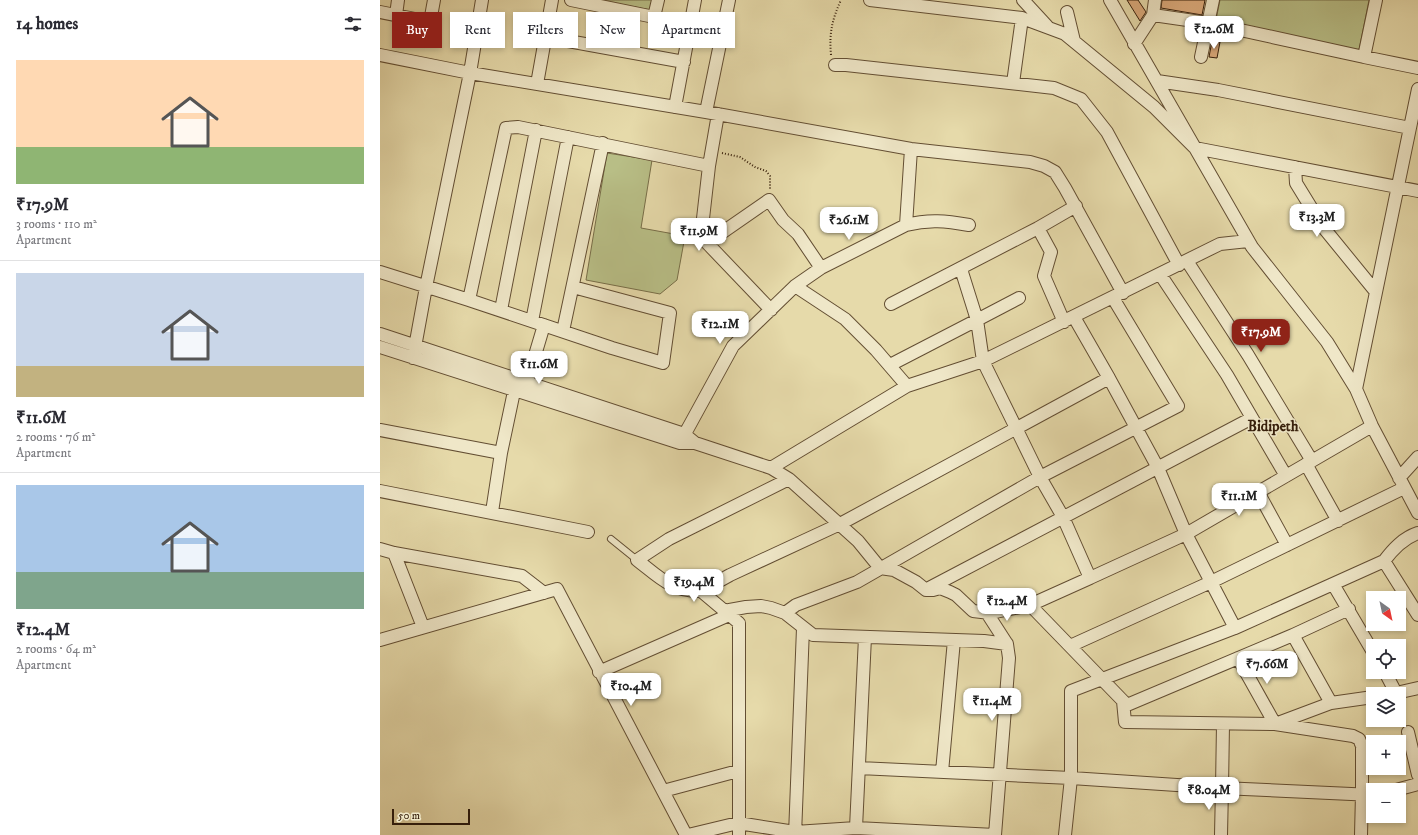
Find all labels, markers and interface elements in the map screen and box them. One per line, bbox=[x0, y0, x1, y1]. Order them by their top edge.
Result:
chip: Buy bbox=[392, 12, 442, 48]
chip: Rent bbox=[450, 12, 505, 48]
chip: Filters bbox=[513, 12, 578, 48]
chip: New bbox=[586, 12, 640, 48]
chip: Apartment bbox=[648, 12, 735, 48]
text: 14 homes bbox=[16, 13, 78, 35]
icon: filters bbox=[342, 13, 364, 35]
pin: ₹12.6M bbox=[1181, 16, 1247, 50]
text: ₹12.6M bbox=[1194, 21, 1234, 37]
icon: home bbox=[154, 86, 226, 158]
text: ₹17.9M bbox=[16, 194, 69, 216]
pin: ₹13.3M bbox=[1284, 204, 1350, 238]
pin: ₹26.1M bbox=[816, 207, 882, 241]
text: ₹13.3M bbox=[1299, 209, 1335, 225]
text: ₹26.1M bbox=[829, 212, 869, 228]
text: 3 rooms · 110 m² bbox=[16, 216, 97, 232]
pin: ₹11.9M bbox=[666, 218, 732, 252]
text: ₹11.9M bbox=[680, 223, 718, 239]
text: Apartment bbox=[16, 232, 71, 248]
icon: home bbox=[154, 299, 226, 371]
pin: ₹12.1M bbox=[687, 311, 753, 345]
text: ₹12.1M bbox=[701, 316, 739, 332]
pin: ₹17.9M bbox=[1228, 319, 1294, 353]
text: ₹17.9M bbox=[1241, 324, 1281, 340]
pin: ₹11.6M bbox=[506, 351, 572, 385]
text: ₹11.6M bbox=[520, 356, 558, 372]
text: ₹11.6M bbox=[16, 407, 67, 429]
district label: Bidipeth bbox=[1247, 417, 1299, 436]
text: 2 rooms · 76 m² bbox=[16, 429, 95, 445]
text: Apartment bbox=[16, 445, 71, 461]
pin: ₹11.1M bbox=[1206, 483, 1272, 517]
text: ₹11.1M bbox=[1221, 488, 1257, 504]
icon: home bbox=[154, 511, 226, 583]
pin: ₹19.4M bbox=[661, 569, 727, 603]
text: ₹19.4M bbox=[673, 574, 715, 590]
pin: ₹12.4M bbox=[974, 588, 1040, 622]
north arrow bbox=[1366, 591, 1406, 631]
map controls bbox=[1366, 591, 1406, 823]
text: ₹12.4M bbox=[986, 593, 1028, 609]
text: ₹12.4M bbox=[16, 619, 70, 641]
button: locate bbox=[1366, 639, 1406, 679]
text: 2 rooms · 64 m² bbox=[16, 641, 96, 657]
pin: ₹7.66M bbox=[1234, 651, 1300, 685]
text: ₹7.66M bbox=[1246, 656, 1288, 672]
text: Apartment bbox=[16, 657, 71, 673]
pin: ₹10.4M bbox=[598, 673, 664, 707]
text: ₹10.4M bbox=[610, 678, 652, 694]
button: layers bbox=[1366, 687, 1406, 727]
pin: ₹11.4M bbox=[959, 688, 1025, 722]
text: ₹11.4M bbox=[972, 693, 1012, 709]
button: + bbox=[1366, 735, 1406, 775]
pin: ₹8.04M bbox=[1176, 777, 1242, 811]
text: ₹8.04M bbox=[1187, 782, 1231, 798]
button: − bbox=[1366, 783, 1406, 823]
scale bar bbox=[392, 807, 470, 826]
text: 50 m bbox=[398, 809, 420, 823]

